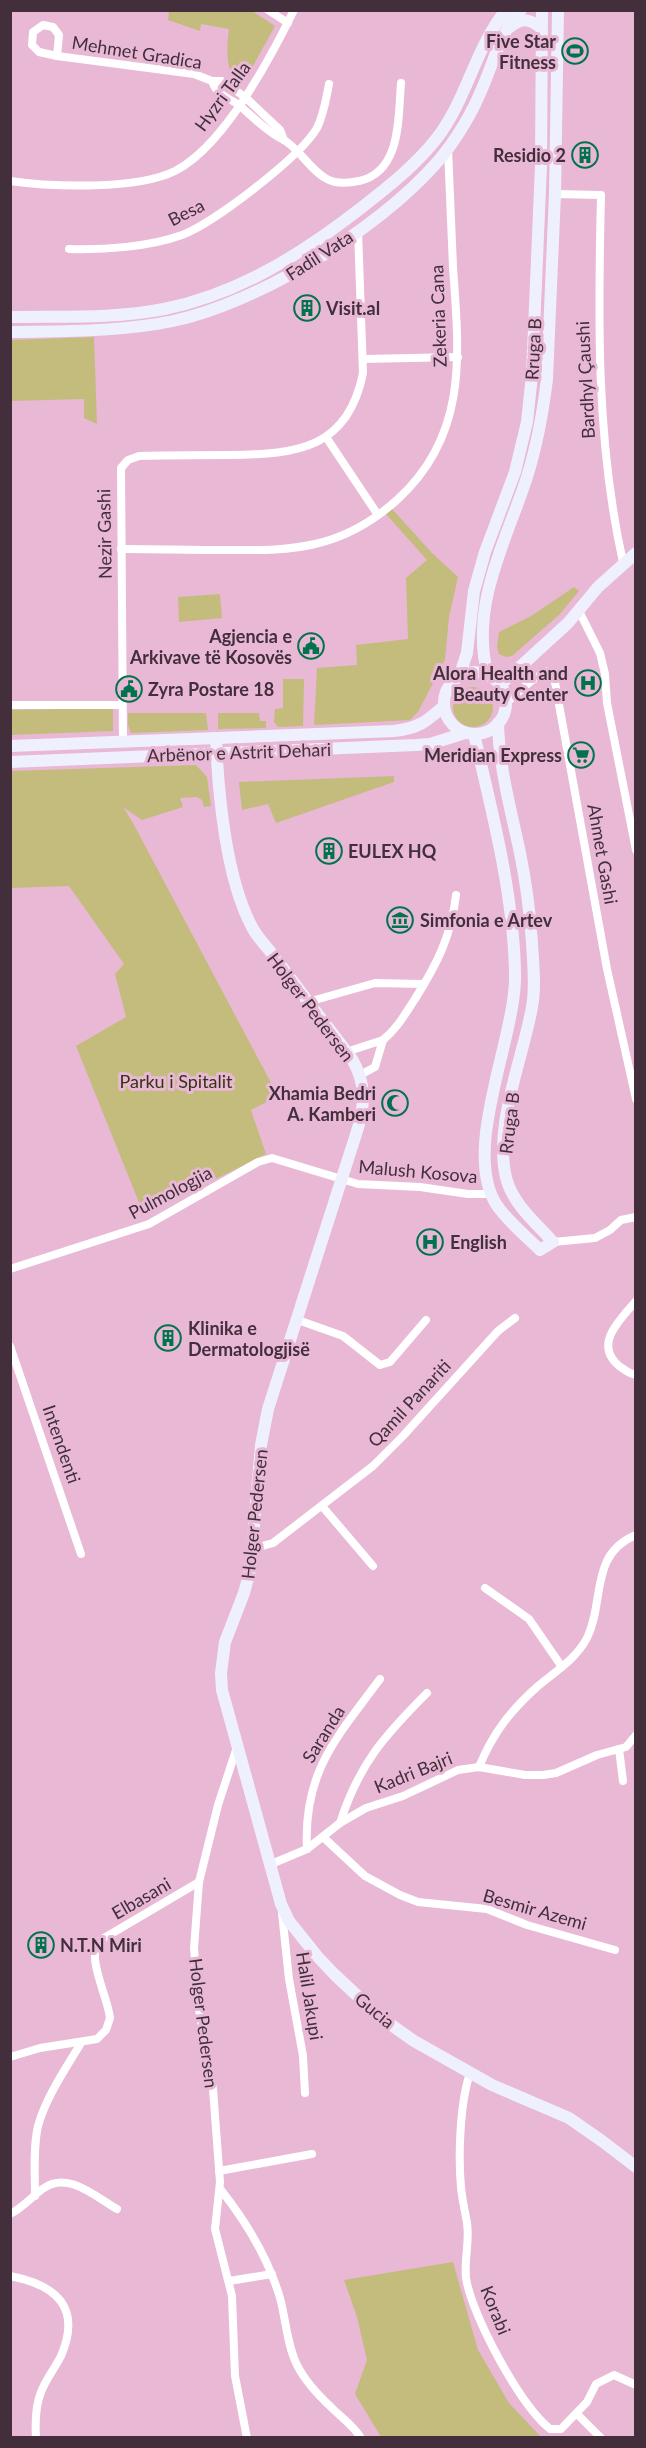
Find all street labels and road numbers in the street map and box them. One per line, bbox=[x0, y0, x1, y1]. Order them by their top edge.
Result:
street label: Mehmet Gradica bbox=[70, 31, 204, 73]
street label: Hyzri Talla bbox=[189, 57, 255, 135]
street label: Besa bbox=[164, 194, 208, 230]
street label: Fadil Vata bbox=[281, 225, 357, 285]
street label: Zekeria Cana bbox=[425, 264, 451, 368]
street label: Rruga B bbox=[520, 317, 546, 381]
street label: Bardhyl Çaushi bbox=[571, 321, 599, 439]
street label: Nezir Gashi bbox=[92, 489, 116, 579]
street label: Arbënor e Astrit Dehari bbox=[147, 738, 331, 766]
street label: Ahmet Gashi bbox=[583, 802, 623, 906]
street label: Holger Pedersen bbox=[263, 948, 359, 1066]
street label: Rruga B bbox=[494, 1091, 524, 1155]
street label: Malush Kosova bbox=[358, 1155, 478, 1187]
street label: Pulmologjia bbox=[124, 1161, 216, 1223]
street label: Qamil Panariti bbox=[363, 1355, 455, 1451]
street label: Intendenti bbox=[38, 1402, 86, 1486]
street label: Holger Pedersen bbox=[236, 1448, 272, 1580]
street label: Saranda bbox=[297, 1701, 349, 1767]
street label: Kadri Bajri bbox=[371, 1746, 455, 1798]
street label: Elbasani bbox=[107, 1872, 175, 1924]
street label: Besmir Azemi bbox=[481, 1884, 589, 1934]
street label: Halil Jakupi bbox=[292, 1950, 328, 2042]
street label: Holger Pedersen bbox=[185, 1957, 223, 2089]
street label: Gucia bbox=[351, 1987, 399, 2033]
street label: Korabi bbox=[476, 2282, 516, 2338]

